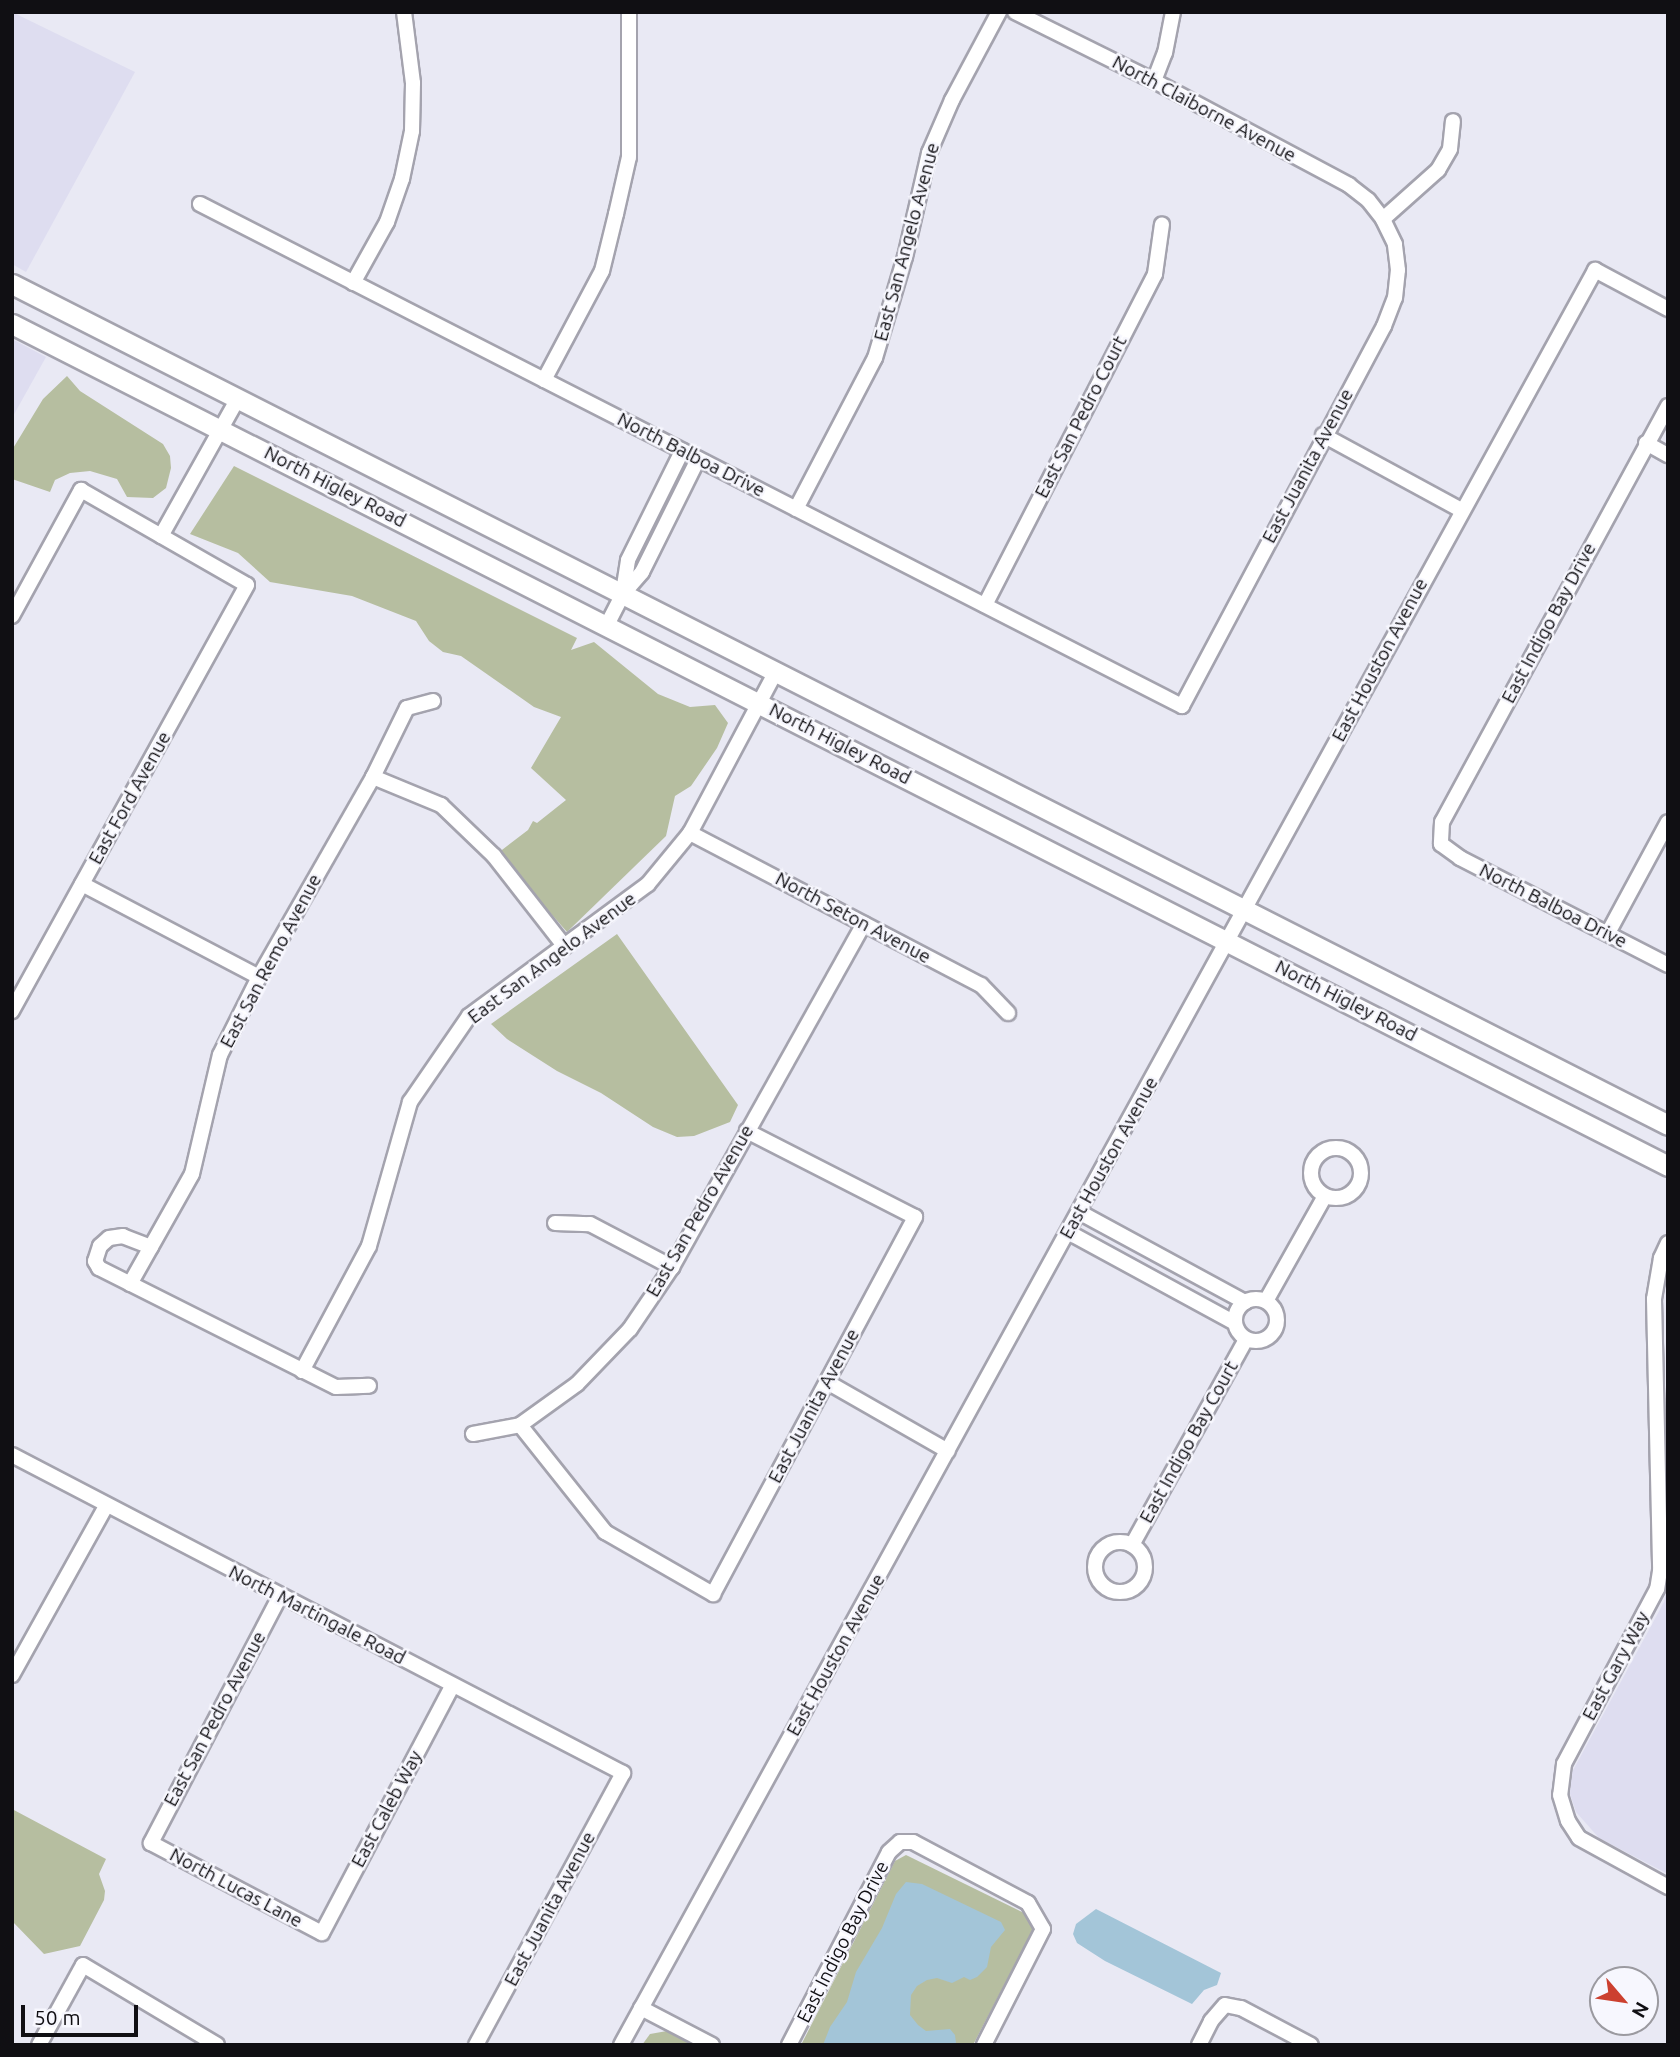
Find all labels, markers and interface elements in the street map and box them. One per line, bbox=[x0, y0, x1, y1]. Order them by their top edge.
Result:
street label: North Claiborne Avenue bbox=[1108, 51, 1300, 167]
street label: East San Angelo Avenue bbox=[870, 140, 944, 344]
street label: East San Pedro Court bbox=[1030, 332, 1132, 502]
street label: East Juanita Avenue bbox=[1258, 385, 1358, 547]
street label: North Balboa Drive bbox=[613, 408, 769, 502]
street label: North Higley Road bbox=[260, 441, 410, 533]
street label: East Indigo Bay Drive bbox=[1497, 539, 1601, 707]
street label: East Houston Avenue bbox=[1327, 574, 1433, 746]
street label: North Higley Road bbox=[765, 698, 915, 790]
street label: East Ford Avenue bbox=[84, 728, 176, 868]
street label: North Balboa Drive bbox=[1475, 859, 1631, 953]
street label: North Seton Avenue bbox=[771, 867, 935, 969]
street label: East San Remo Avenue bbox=[215, 870, 327, 1052]
street label: East San Angelo Avenue bbox=[463, 887, 641, 1029]
street label: North Higley Road bbox=[1271, 955, 1421, 1047]
street label: East Houston Avenue bbox=[1055, 1073, 1163, 1243]
street label: East San Pedro Avenue bbox=[641, 1121, 759, 1301]
street label: East Juanita Avenue bbox=[764, 1325, 864, 1487]
street label: East Indigo Bay Court bbox=[1135, 1357, 1243, 1527]
street label: North Martingale Road bbox=[225, 1561, 409, 1669]
street label: East Houston Avenue bbox=[782, 1570, 890, 1740]
street label: East Gary Way bbox=[1578, 1608, 1654, 1724]
street label: East San Pedro Avenue bbox=[159, 1628, 271, 1810]
street label: East Caleb Way bbox=[347, 1747, 427, 1871]
street label: East Juanita Avenue bbox=[500, 1828, 600, 1990]
street label: North Lucas Lane bbox=[166, 1843, 306, 1933]
street label: East Indigo Bay Drive bbox=[792, 1857, 894, 2027]
north arrow bbox=[1589, 1966, 1659, 2036]
scale bar bbox=[24, 1990, 142, 2034]
text: N bbox=[1628, 1999, 1654, 2022]
text: 50 m bbox=[34, 2005, 81, 2029]

